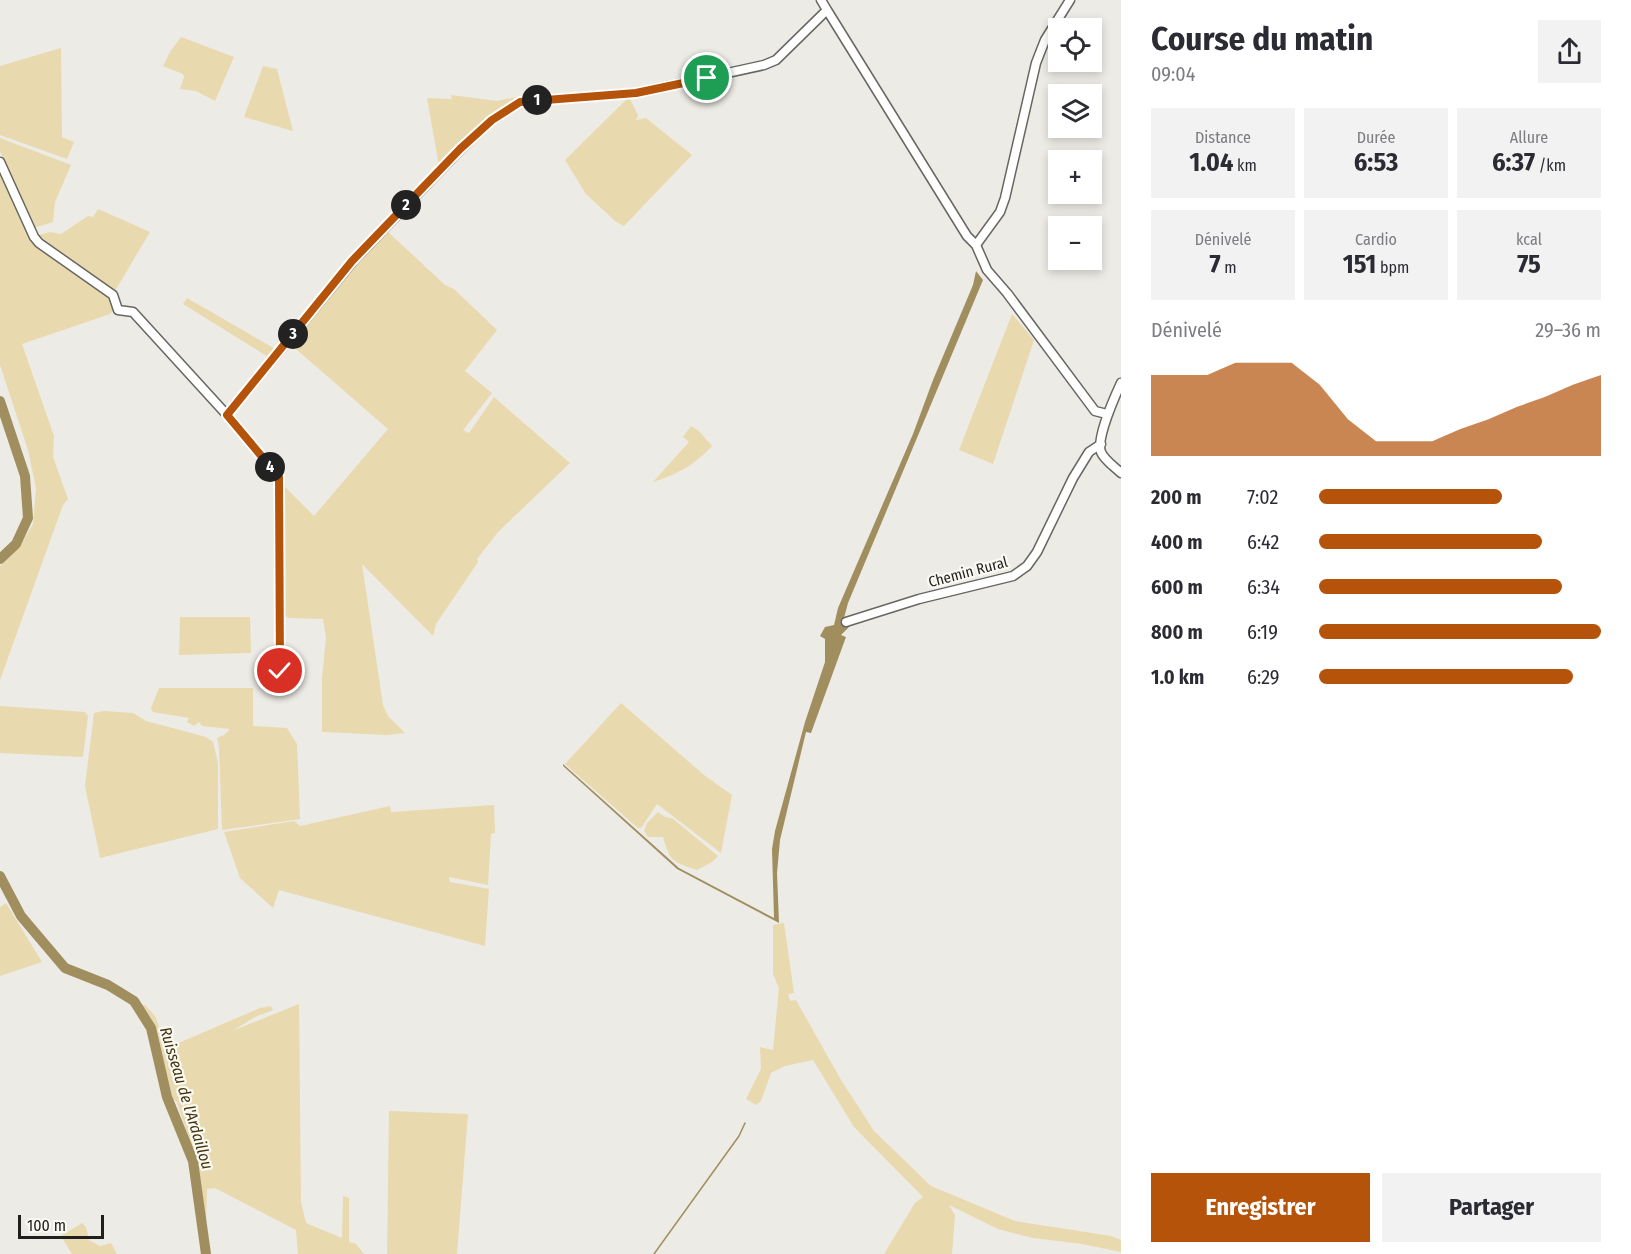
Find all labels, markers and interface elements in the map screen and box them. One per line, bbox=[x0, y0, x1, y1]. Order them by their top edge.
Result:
map controls bbox=[1048, 18, 1102, 270]
button: locate bbox=[1048, 18, 1102, 72]
text: Course du matin bbox=[1151, 19, 1373, 59]
button: share bbox=[1538, 20, 1601, 83]
pin bbox=[681, 52, 732, 103]
icon: arrive bbox=[690, 61, 723, 94]
text: 09:04 bbox=[1151, 62, 1195, 86]
button: layers bbox=[1048, 84, 1102, 138]
pin: 1 bbox=[522, 85, 552, 115]
text: 1 bbox=[534, 90, 540, 109]
text: Distance bbox=[1195, 128, 1251, 147]
text: Durée bbox=[1357, 128, 1395, 147]
text: Allure bbox=[1510, 128, 1548, 147]
text: 1.04 bbox=[1189, 147, 1233, 178]
text: 6:53 bbox=[1354, 147, 1398, 178]
text: 6:37 bbox=[1492, 147, 1535, 178]
button: + bbox=[1048, 150, 1102, 204]
text: km bbox=[1233, 156, 1257, 175]
text: /km bbox=[1535, 156, 1566, 175]
pin: 2 bbox=[391, 190, 421, 220]
text: 2 bbox=[402, 195, 410, 214]
button: − bbox=[1048, 216, 1102, 270]
text: Dénivelé bbox=[1195, 230, 1251, 249]
text: Cardio bbox=[1355, 230, 1397, 249]
text: kcal bbox=[1516, 230, 1542, 249]
text: 7 bbox=[1209, 249, 1221, 280]
text: 151 bbox=[1343, 249, 1376, 280]
text: 75 bbox=[1517, 249, 1541, 280]
text: m bbox=[1221, 258, 1237, 277]
text: bpm bbox=[1376, 258, 1409, 277]
text: Dénivelé bbox=[1151, 318, 1222, 342]
text: 29–36 m bbox=[1535, 318, 1601, 342]
pin: 3 bbox=[278, 319, 308, 349]
text: 3 bbox=[289, 324, 297, 343]
pin: 4 bbox=[255, 452, 285, 482]
text: 4 bbox=[266, 457, 274, 476]
text: 200 m bbox=[1151, 485, 1202, 509]
text: 7:02 bbox=[1247, 485, 1278, 509]
text: 400 m bbox=[1151, 530, 1203, 554]
text: 6:42 bbox=[1247, 530, 1279, 554]
street label: Chemin Rural bbox=[926, 553, 1010, 591]
text: 600 m bbox=[1151, 575, 1203, 599]
text: 6:34 bbox=[1247, 575, 1280, 599]
text: 800 m bbox=[1151, 620, 1203, 644]
text: 6:19 bbox=[1247, 620, 1278, 644]
pin bbox=[254, 645, 305, 696]
icon: check bbox=[263, 654, 296, 687]
text: 1.0 km bbox=[1151, 665, 1204, 689]
text: 6:29 bbox=[1247, 665, 1280, 689]
water label: Ruisseau de l'Ardaillou bbox=[156, 1025, 217, 1172]
button: Enregistrer bbox=[1151, 1173, 1370, 1242]
button: Partager bbox=[1382, 1173, 1601, 1242]
scale bar bbox=[18, 1212, 104, 1240]
text: 100 m bbox=[27, 1216, 66, 1235]

